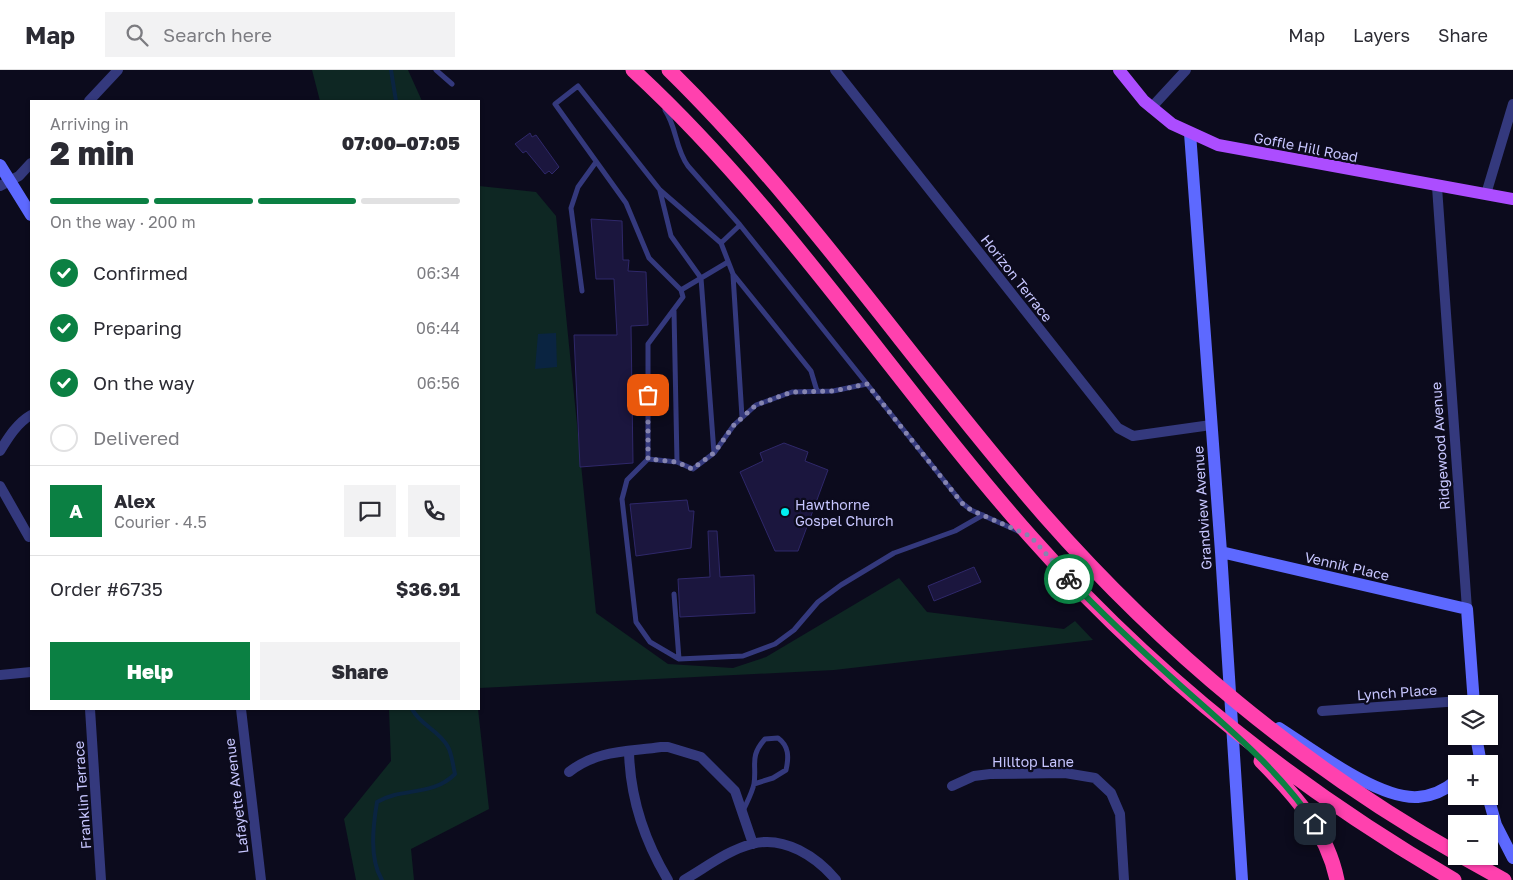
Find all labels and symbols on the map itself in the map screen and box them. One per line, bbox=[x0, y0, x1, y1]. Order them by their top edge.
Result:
street label: Goffle Hill Road bbox=[1253, 129, 1359, 165]
street label: Horizon Terrace bbox=[978, 231, 1056, 325]
pin bbox=[627, 374, 669, 416]
street label: Ridgewood Avenue bbox=[1427, 382, 1453, 510]
street label: Grandview Avenue bbox=[1189, 445, 1215, 571]
place label: Hawthorne Gospel Church bbox=[795, 496, 894, 529]
marker: Hawthorne Gospel Church bbox=[779, 506, 791, 518]
street label: Vennik Place bbox=[1303, 548, 1391, 584]
courier bbox=[1044, 554, 1094, 604]
street label: Lynch Place bbox=[1356, 681, 1438, 703]
street label: Lafayette Avenue bbox=[220, 737, 252, 855]
street label: Franklin Terrace bbox=[70, 740, 94, 850]
street label: Hilltop Lane bbox=[992, 753, 1074, 770]
pin bbox=[1294, 803, 1336, 845]

